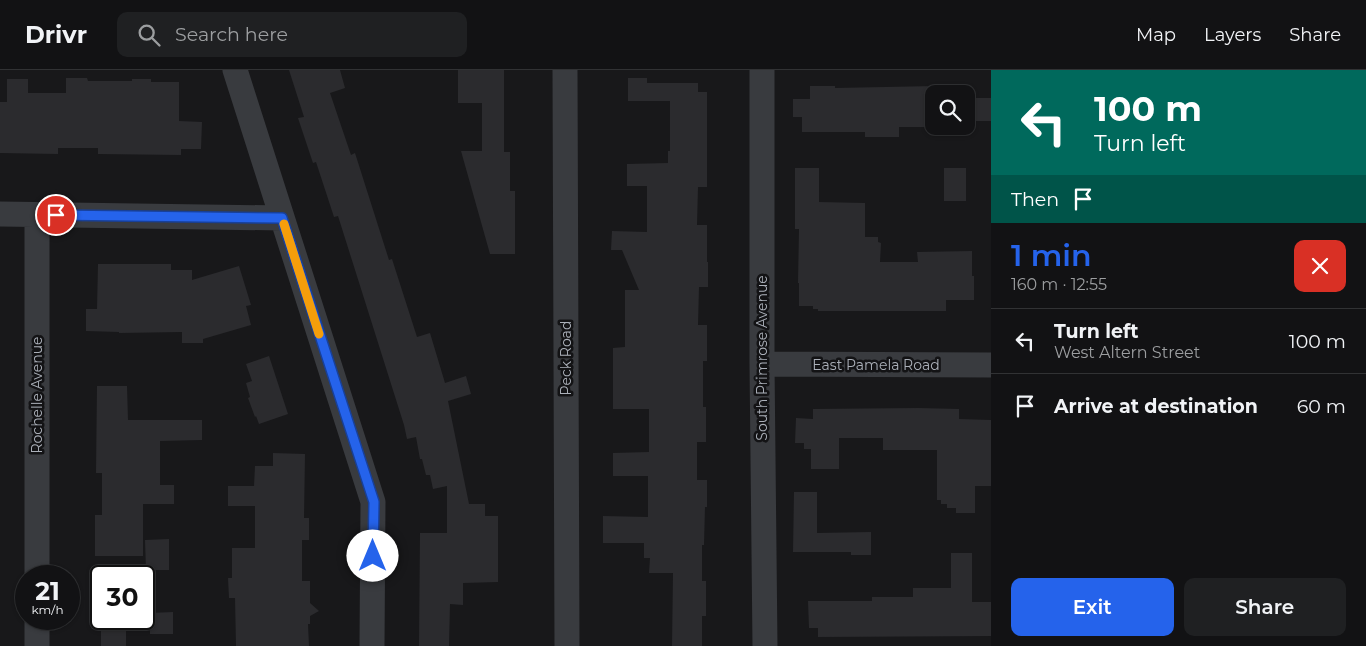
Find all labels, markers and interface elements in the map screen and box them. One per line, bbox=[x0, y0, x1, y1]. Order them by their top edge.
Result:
search box bbox=[117, 12, 467, 57]
text: Drivr bbox=[25, 20, 87, 49]
icon: search bbox=[135, 21, 163, 49]
text: Search here bbox=[175, 23, 288, 46]
text: Map bbox=[1136, 24, 1176, 46]
text: Layers bbox=[1204, 24, 1261, 46]
text: Share bbox=[1289, 24, 1341, 46]
map controls bbox=[925, 85, 975, 135]
button: search bbox=[925, 85, 975, 135]
text: 100 m bbox=[1094, 87, 1202, 130]
icon: left bbox=[1011, 90, 1076, 155]
text: Turn left bbox=[1094, 130, 1186, 157]
icon: arrive bbox=[1069, 185, 1097, 213]
text: Then bbox=[1011, 188, 1059, 211]
pin bbox=[35, 194, 77, 236]
icon: arrive bbox=[42, 201, 70, 229]
text: 1 min bbox=[1011, 237, 1092, 274]
button: close bbox=[1294, 240, 1346, 292]
street label: South Primrose Avenue bbox=[753, 275, 771, 441]
text: 160 m · 12:55 bbox=[1011, 275, 1107, 294]
text: Turn left bbox=[1054, 320, 1139, 343]
street label: Peck Road bbox=[557, 321, 575, 395]
icon: left bbox=[1011, 327, 1039, 355]
text: 100 m bbox=[1289, 330, 1346, 353]
street label: Rochelle Avenue bbox=[28, 336, 46, 454]
text: West Altern Street bbox=[1054, 343, 1200, 362]
street label: East Pamela Road bbox=[812, 356, 940, 374]
icon: arrive bbox=[1011, 392, 1039, 420]
text: Arrive at destination bbox=[1054, 395, 1258, 418]
text: 60 m bbox=[1297, 395, 1346, 418]
position arrow bbox=[346, 529, 398, 581]
speed limit sign: 30 bbox=[90, 565, 155, 630]
text: 21 bbox=[35, 576, 60, 606]
button: Exit bbox=[1011, 578, 1174, 636]
button: Share bbox=[1184, 578, 1346, 636]
text: km/h bbox=[31, 602, 64, 617]

